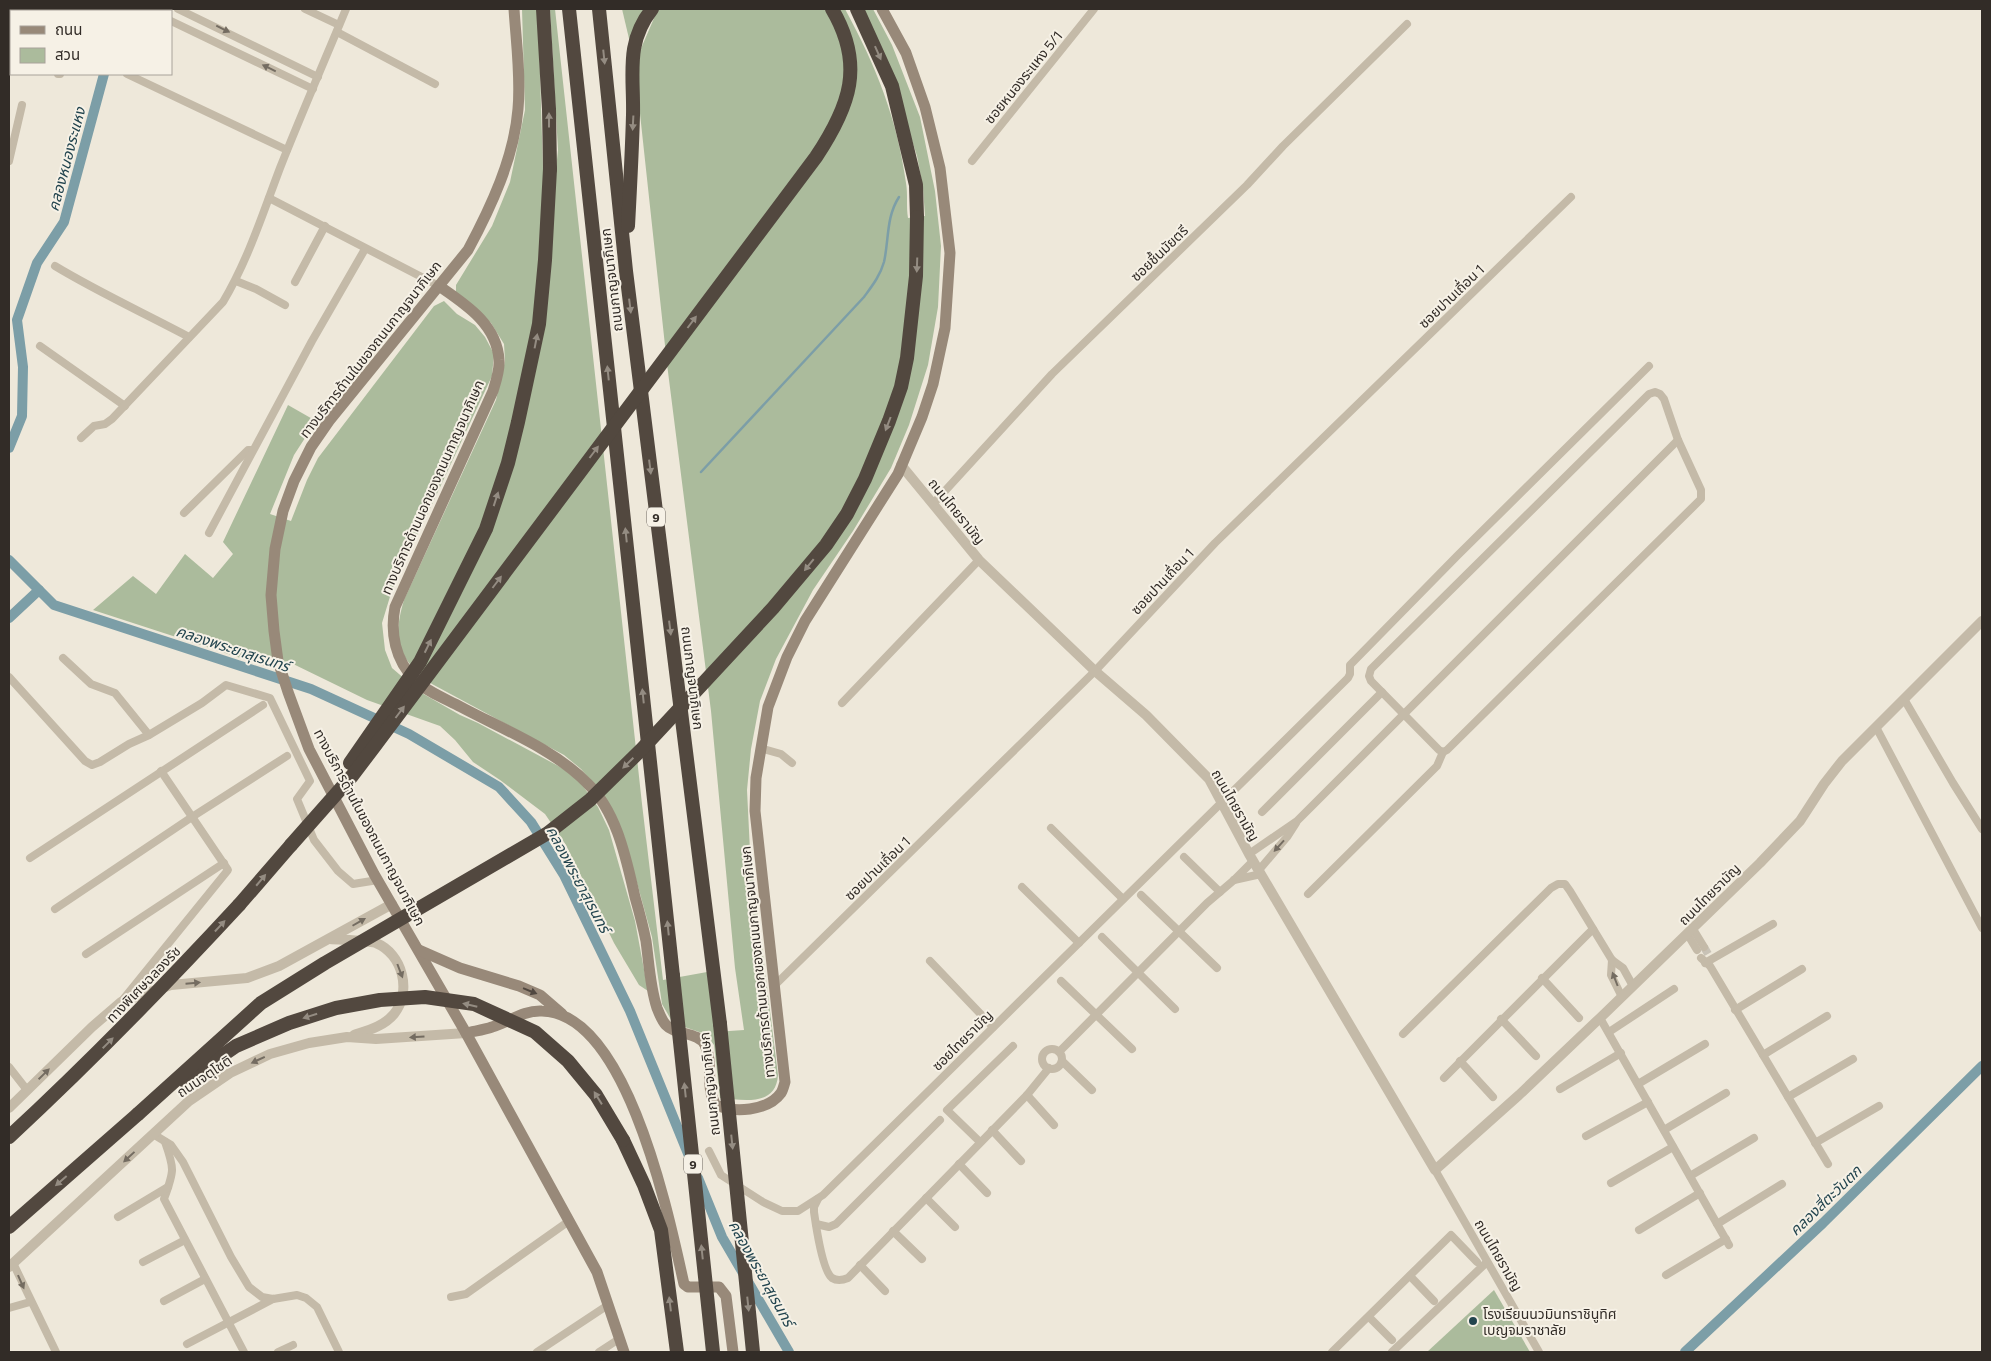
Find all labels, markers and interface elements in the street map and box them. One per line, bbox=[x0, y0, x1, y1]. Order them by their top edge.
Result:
legend bbox=[10, 10, 172, 75]
text: ถนน bbox=[55, 20, 82, 38]
one-way arrow bbox=[215, 25, 230, 33]
street label: ซอยหนองระแหง 5/1 bbox=[980, 27, 1066, 127]
text: สวน bbox=[55, 45, 80, 63]
one-way arrow bbox=[874, 46, 882, 60]
one-way arrow bbox=[600, 50, 608, 66]
one-way arrow bbox=[262, 64, 276, 72]
water label: คลองหนองระแหง bbox=[43, 104, 89, 213]
one-way arrow bbox=[545, 112, 553, 128]
one-way arrow bbox=[628, 115, 636, 131]
street label: ซอยชื้นมัยตรี bbox=[1126, 221, 1191, 284]
street label: ถนนกาญจนาภิเษก bbox=[596, 227, 626, 333]
street label: ทางบริการด้านในของถนนกาญจนาภิเษก bbox=[295, 257, 445, 441]
one-way arrow bbox=[913, 258, 921, 274]
street label: ซอยปานเถื่อน 1 bbox=[1414, 260, 1487, 331]
one-way arrow bbox=[626, 298, 634, 314]
one-way arrow bbox=[687, 315, 697, 329]
one-way arrow bbox=[532, 333, 540, 349]
one-way arrow bbox=[604, 365, 612, 381]
street label: ทางบริการด้านนอกของถนนกาญจนาภิเษก bbox=[377, 377, 487, 597]
one-way arrow bbox=[884, 417, 891, 432]
one-way arrow bbox=[589, 446, 600, 459]
one-way arrow bbox=[646, 459, 654, 475]
street label: ถนนไทยรามัญ bbox=[925, 474, 989, 548]
one-way arrow bbox=[492, 491, 500, 506]
road number: 9 bbox=[647, 508, 665, 526]
one-way arrow bbox=[621, 526, 629, 542]
street label: ซอยปานเถื่อน 1 bbox=[1126, 544, 1197, 618]
one-way arrow bbox=[804, 559, 815, 572]
one-way arrow bbox=[492, 575, 502, 589]
water label: คลองพระยาสุเรนทร์ bbox=[174, 621, 295, 677]
one-way arrow bbox=[666, 621, 674, 637]
street label: ถนนกาญจนาภิเษก bbox=[678, 625, 708, 731]
one-way arrow bbox=[424, 639, 432, 653]
one-way arrow bbox=[639, 688, 647, 704]
one-way arrow bbox=[395, 705, 405, 719]
street label: ทางบริการด้านในของถนนกาญจนาภิเษก bbox=[311, 726, 429, 928]
one-way arrow bbox=[623, 757, 635, 769]
street label: ถนนไทยรามัญ bbox=[1209, 766, 1263, 844]
water label: คลองพระยาสุเรนทร์ bbox=[542, 823, 616, 939]
street label: ซอยปานเถื่อน 1 bbox=[840, 832, 913, 903]
one-way arrow bbox=[1273, 840, 1285, 852]
street label: ทางบริการด้านนอกของถนนกาญจนาภิเษก bbox=[736, 845, 778, 1079]
street label: ถนนไทยรามัญ bbox=[1675, 860, 1743, 928]
one-way arrow bbox=[256, 874, 267, 887]
one-way arrow bbox=[352, 918, 365, 927]
one-way arrow bbox=[664, 919, 672, 935]
one-way arrow bbox=[214, 920, 226, 932]
street label: ทางพิเศษฉลองรัช bbox=[102, 942, 184, 1026]
one-way arrow bbox=[396, 964, 404, 979]
one-way arrow bbox=[1611, 971, 1619, 986]
one-way arrow bbox=[185, 979, 201, 987]
one-way arrow bbox=[523, 987, 537, 995]
one-way arrow bbox=[463, 1001, 478, 1009]
street label: ซอยไทยรามัญ bbox=[928, 1006, 996, 1074]
one-way arrow bbox=[303, 1013, 318, 1020]
street label: ถนนกาญจนาภิเษก bbox=[695, 1031, 723, 1137]
one-way arrow bbox=[409, 1033, 425, 1041]
one-way arrow bbox=[101, 1037, 113, 1049]
street label: ถนนจตุโชติ bbox=[173, 1051, 235, 1101]
one-way arrow bbox=[251, 1056, 265, 1064]
one-way arrow bbox=[37, 1068, 49, 1080]
one-way arrow bbox=[681, 1082, 689, 1098]
one-way arrow bbox=[593, 1092, 603, 1105]
one-way arrow bbox=[728, 1134, 736, 1150]
one-way arrow bbox=[124, 1151, 136, 1163]
road number: 9 bbox=[684, 1154, 702, 1174]
water label: คลองสี่ตะวันตก bbox=[1785, 1160, 1865, 1239]
one-way arrow bbox=[56, 1175, 68, 1187]
street label: ถนนไทยรามัญ bbox=[1472, 1216, 1526, 1294]
water label: คลองพระยาสุเรนทร์ bbox=[725, 1217, 800, 1333]
one-way arrow bbox=[698, 1243, 706, 1259]
one-way arrow bbox=[18, 1275, 26, 1289]
one-way arrow bbox=[666, 1296, 674, 1312]
one-way arrow bbox=[744, 1296, 752, 1312]
place label: โรงเรียนนวมินทราชินูทิศ เบญจมราชาลัย bbox=[1483, 1305, 1617, 1338]
marker: โรงเรียนนวมินทราชินูทิศ เบญจมราชาลัย bbox=[1467, 1315, 1479, 1327]

